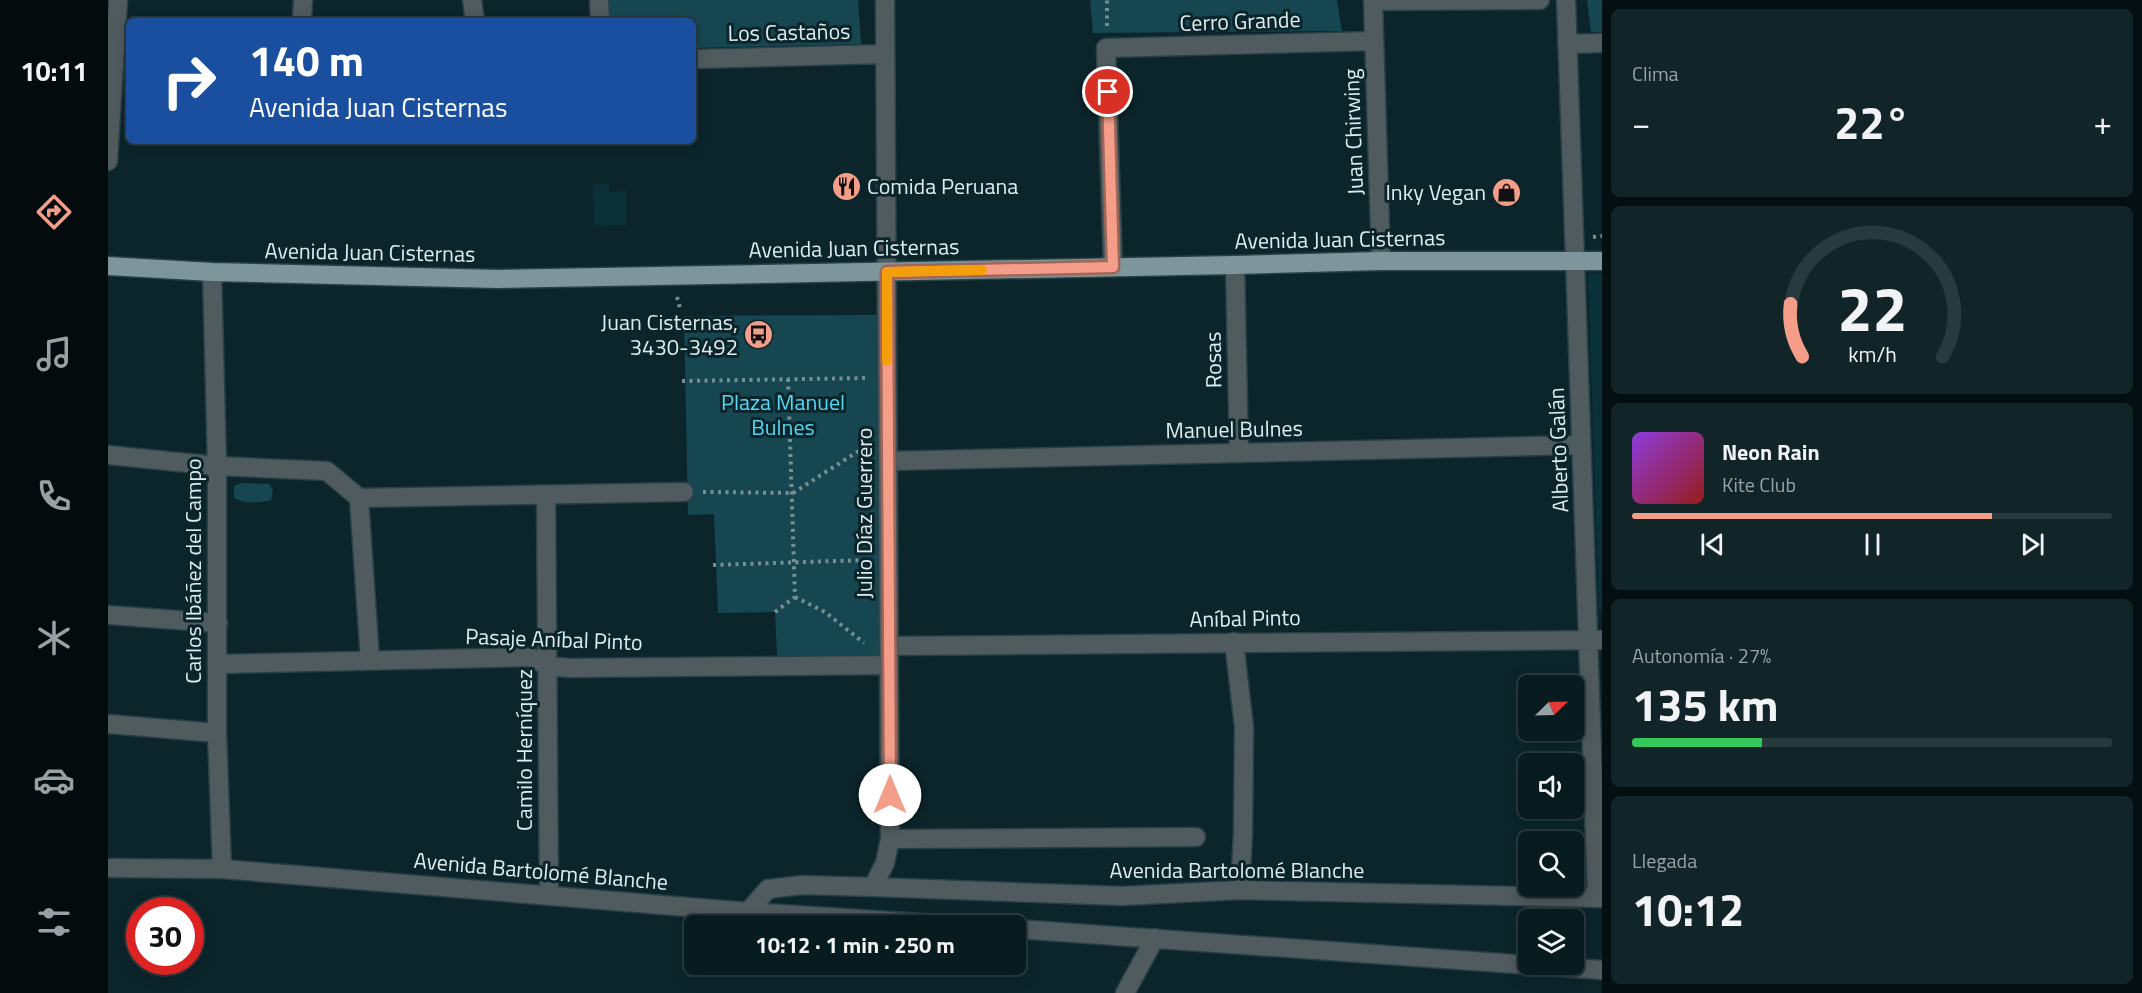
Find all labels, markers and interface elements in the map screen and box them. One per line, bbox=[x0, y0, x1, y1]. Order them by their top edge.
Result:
street label: Cerro Grande bbox=[1179, 2, 1301, 40]
street label: Los Castaños bbox=[727, 14, 851, 50]
text: 140 m bbox=[249, 28, 364, 92]
icon: right bbox=[150, 42, 228, 120]
text: 10:11 bbox=[20, 50, 88, 91]
text: Clima bbox=[1632, 58, 1679, 89]
pin bbox=[1082, 66, 1133, 117]
street label: Juan Chirwing bbox=[1334, 68, 1372, 196]
icon: arrive bbox=[1091, 75, 1124, 108]
text: Avenida Juan Cisternas bbox=[249, 86, 507, 127]
text: 22° bbox=[1834, 88, 1910, 156]
text: − bbox=[1632, 98, 1650, 148]
text: + bbox=[2094, 98, 2112, 148]
place label: Comida Peruana bbox=[867, 169, 1018, 203]
restaurant icon: Comida Peruana bbox=[830, 170, 862, 202]
place label: Inky Vegan bbox=[1385, 175, 1486, 209]
shop icon: Inky Vegan bbox=[1491, 176, 1523, 208]
icon: directions bbox=[33, 191, 75, 233]
street label: Avenida Juan Cisternas bbox=[1234, 220, 1446, 258]
street label: Avenida Juan Cisternas bbox=[748, 229, 960, 267]
street label: Avenida Juan Cisternas bbox=[264, 233, 476, 271]
text: 22 bbox=[1837, 260, 1907, 355]
place label: Juan Cisternas, 3430-3492 bbox=[601, 305, 738, 364]
bus stop icon: Juan Cisternas, 3430-3492 bbox=[743, 319, 775, 351]
street label: Rosas bbox=[1196, 331, 1230, 389]
icon: music bbox=[33, 333, 75, 375]
text: km/h bbox=[1848, 338, 1896, 370]
park label: Plaza Manuel Bulnes bbox=[721, 385, 845, 444]
street label: Alberto Galán bbox=[1539, 387, 1577, 513]
street label: Manuel Bulnes bbox=[1165, 411, 1303, 447]
street label: Julio Díaz Guerrero bbox=[847, 428, 881, 598]
text: Neon Rain bbox=[1722, 435, 1820, 469]
street label: Carlos Ibáñez del Campo bbox=[176, 458, 210, 684]
text: Kite Club bbox=[1722, 469, 1796, 500]
icon: phone bbox=[33, 475, 75, 517]
icon: previous bbox=[1696, 528, 1729, 561]
icon: pause bbox=[1856, 528, 1889, 561]
icon: next bbox=[2016, 528, 2049, 561]
street label: Aníbal Pinto bbox=[1189, 600, 1301, 636]
icon: climate bbox=[33, 617, 75, 659]
street label: Pasaje Aníbal Pinto bbox=[465, 619, 643, 659]
text: Autonomía · 27% bbox=[1632, 640, 1771, 671]
street label: Camilo Herníquez bbox=[507, 669, 541, 831]
text: 135 km bbox=[1632, 670, 1778, 738]
north arrow bbox=[1518, 675, 1584, 741]
map controls bbox=[1518, 675, 1584, 975]
button: sound bbox=[1518, 753, 1584, 819]
icon: car bbox=[33, 759, 75, 801]
position arrow bbox=[858, 763, 922, 827]
button: search bbox=[1518, 831, 1584, 897]
street label: Avenida Bartolomé Blanche bbox=[413, 843, 669, 899]
text: Llegada bbox=[1632, 845, 1697, 876]
street label: Avenida Bartolomé Blanche bbox=[1110, 853, 1364, 887]
text: 10:12 bbox=[1632, 875, 1744, 943]
speed limit sign: 30 bbox=[126, 897, 204, 975]
icon: filters bbox=[33, 901, 75, 943]
button: layers bbox=[1518, 909, 1584, 975]
text: 10:12 · 1 min · 250 m bbox=[755, 928, 955, 962]

